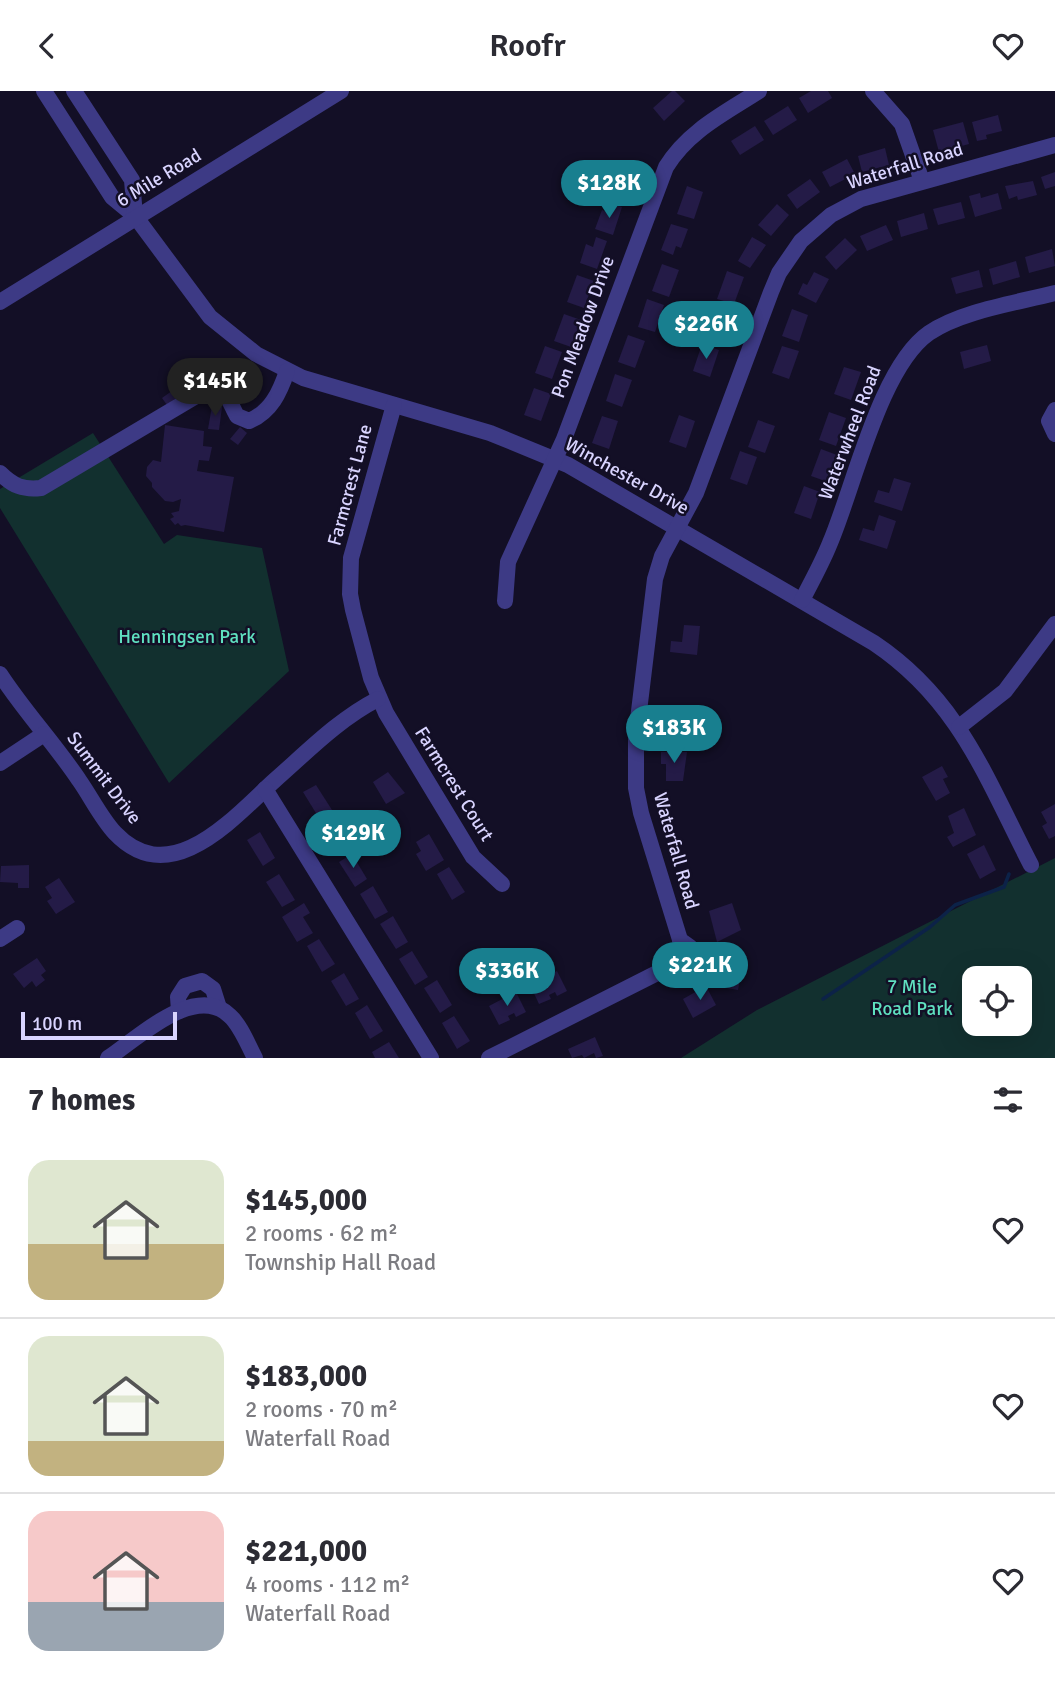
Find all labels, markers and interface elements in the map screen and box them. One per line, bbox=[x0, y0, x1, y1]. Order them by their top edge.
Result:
text: Roofr bbox=[489, 26, 566, 65]
icon: back bbox=[28, 27, 66, 65]
icon: heart bbox=[989, 27, 1027, 65]
street label: Waterfall Road bbox=[844, 137, 966, 195]
street label: 6 Mile Road bbox=[112, 143, 206, 213]
pin: $128K bbox=[560, 160, 658, 220]
text: $128K bbox=[577, 168, 641, 197]
street label: Pon Meadow Drive bbox=[546, 253, 620, 401]
pin: $226K bbox=[657, 301, 755, 361]
text: $226K bbox=[674, 309, 738, 338]
pin: $145K bbox=[166, 359, 264, 418]
street label: Waterwheel Road bbox=[813, 363, 887, 503]
text: $145K bbox=[183, 366, 247, 395]
street label: Farmcrest Lane bbox=[322, 422, 378, 548]
street label: Winchester Drive bbox=[561, 432, 693, 520]
park label: Henningsen Park bbox=[118, 625, 256, 649]
pin: $183K bbox=[625, 705, 723, 765]
text: $183K bbox=[642, 713, 706, 742]
street label: Farmcrest Court bbox=[409, 722, 499, 846]
street label: Summit Drive bbox=[61, 727, 147, 829]
street label: Waterfall Road bbox=[648, 790, 704, 912]
pin: $129K bbox=[304, 811, 402, 870]
text: $129K bbox=[321, 818, 385, 847]
pin: $221K bbox=[651, 943, 749, 1002]
pin: $336K bbox=[458, 949, 556, 1008]
text: $221K bbox=[668, 950, 732, 979]
text: $336K bbox=[475, 956, 539, 985]
map controls bbox=[962, 966, 1032, 1036]
button: locate bbox=[962, 966, 1032, 1036]
park label: 7 Mile Road Park bbox=[871, 975, 953, 1021]
scale bar bbox=[21, 1009, 177, 1041]
text: 100 m bbox=[32, 1012, 82, 1036]
icon: filters bbox=[989, 1081, 1027, 1119]
text: 7 homes bbox=[28, 1082, 135, 1119]
text: $145,000 bbox=[245, 1182, 367, 1219]
icon: home bbox=[84, 1188, 168, 1272]
icon: heart bbox=[989, 1211, 1027, 1249]
text: 2 rooms · 62 m² bbox=[245, 1219, 398, 1248]
text: Township Hall Road bbox=[245, 1248, 436, 1277]
text: $183,000 bbox=[245, 1358, 367, 1395]
icon: home bbox=[84, 1364, 168, 1448]
icon: heart bbox=[989, 1387, 1027, 1425]
text: 2 rooms · 70 m² bbox=[245, 1395, 398, 1424]
text: Waterfall Road bbox=[245, 1424, 391, 1453]
text: $221,000 bbox=[245, 1533, 367, 1570]
icon: home bbox=[84, 1539, 168, 1623]
icon: heart bbox=[989, 1562, 1027, 1600]
text: 4 rooms · 112 m² bbox=[245, 1570, 410, 1599]
text: Waterfall Road bbox=[245, 1599, 391, 1628]

